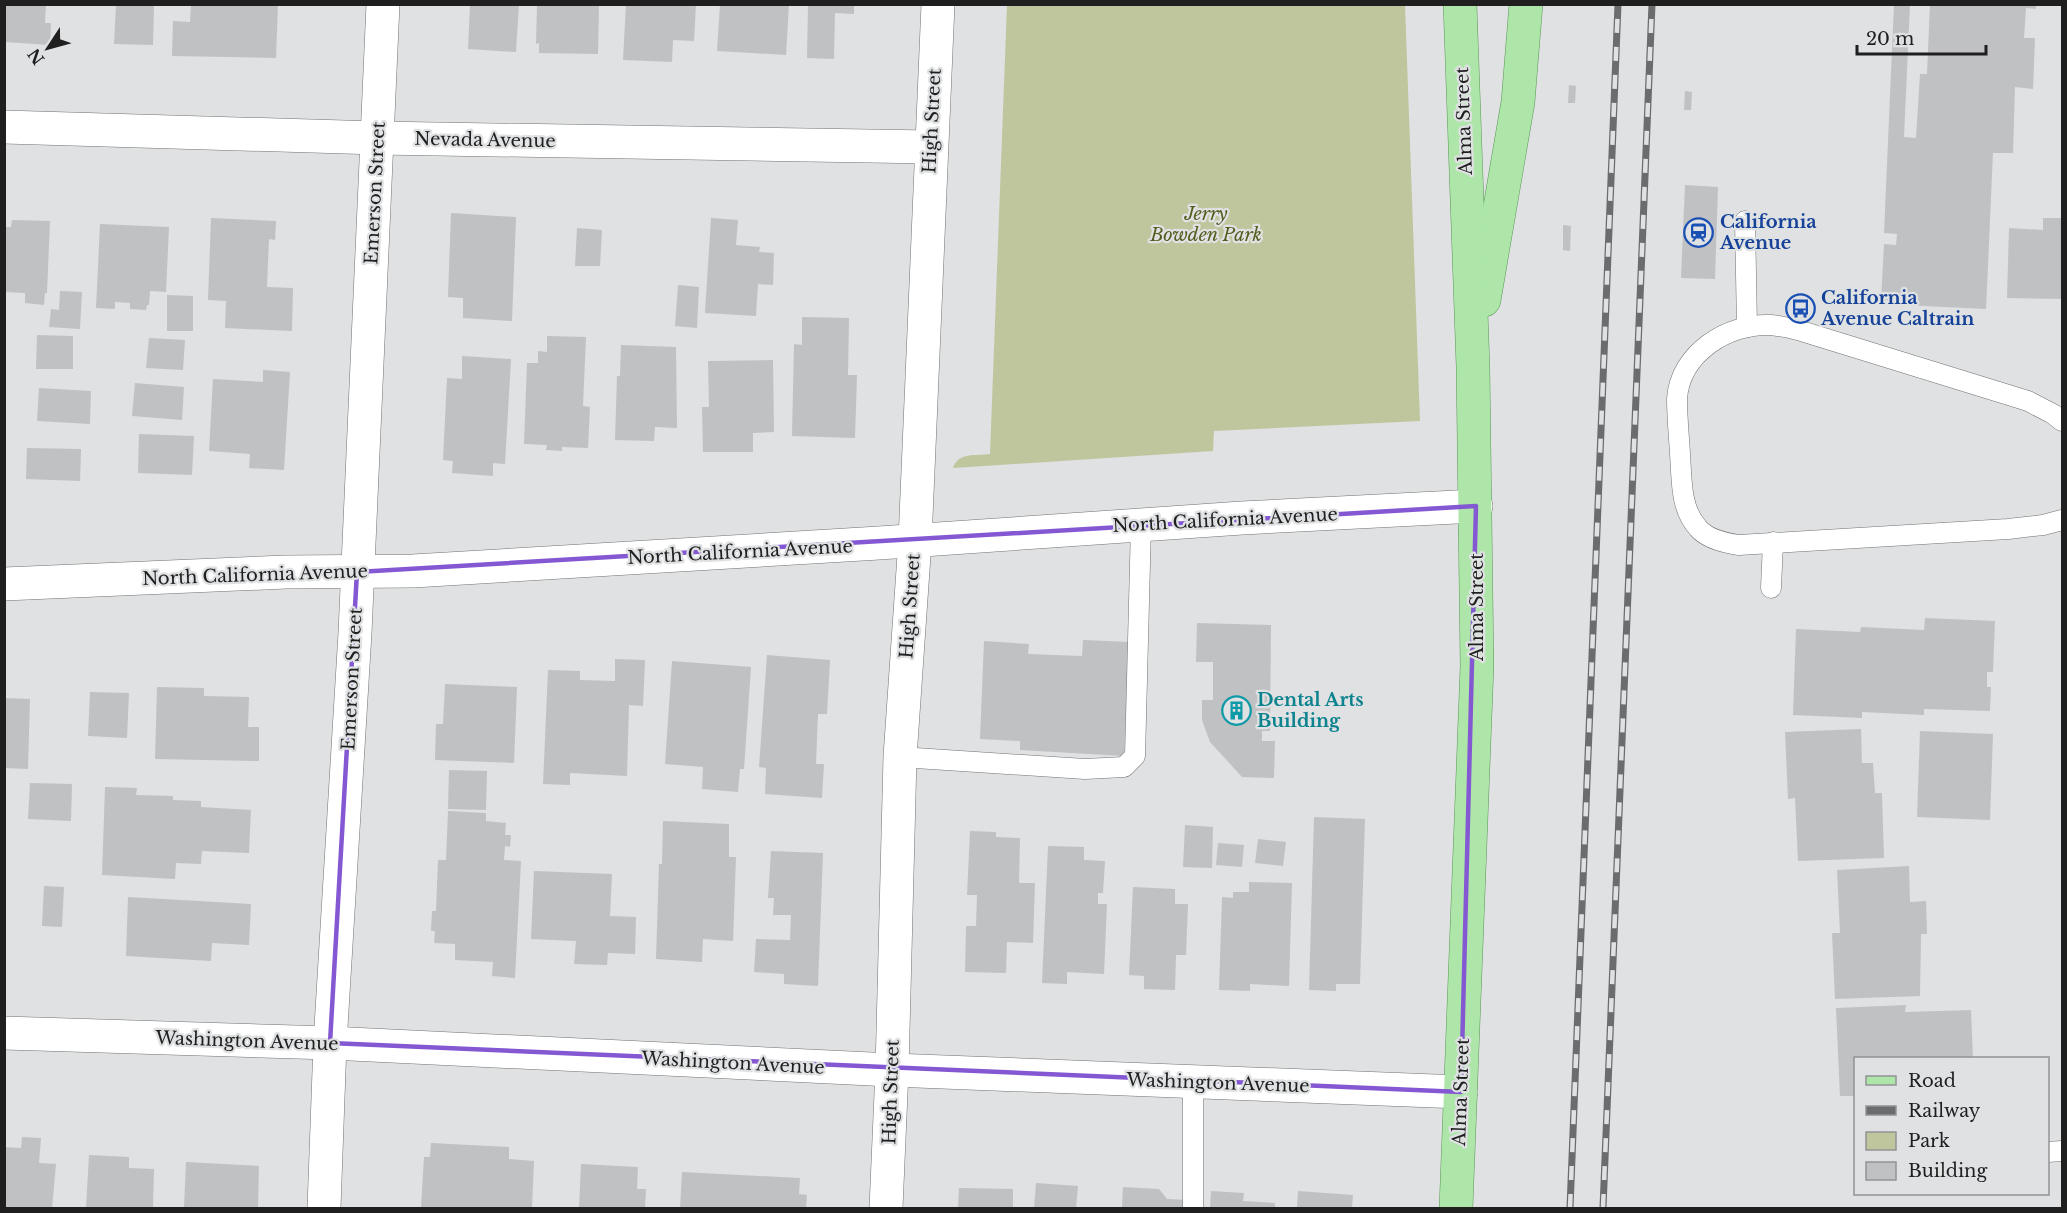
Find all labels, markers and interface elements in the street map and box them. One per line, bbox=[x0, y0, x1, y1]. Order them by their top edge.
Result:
north arrow bbox=[18, 18, 78, 78]
scale bar bbox=[1857, 18, 1986, 56]
text: 20 m bbox=[1866, 28, 1914, 50]
text: N bbox=[23, 45, 48, 69]
street label: Alma Street bbox=[1451, 66, 1477, 176]
street label: High Street bbox=[918, 68, 946, 174]
street label: Emerson Street bbox=[360, 121, 390, 265]
street label: Nevada Avenue bbox=[414, 128, 556, 152]
park label: Jerry Bowden Park bbox=[1149, 203, 1262, 246]
place label: California Avenue bbox=[1719, 211, 1817, 254]
station icon: California Avenue bbox=[1683, 216, 1715, 248]
place label: California Avenue Caltrain bbox=[1820, 287, 1974, 330]
bus stop icon: California Avenue Caltrain bbox=[1784, 292, 1816, 324]
street label: North California Avenue bbox=[1112, 503, 1338, 537]
street label: North California Avenue bbox=[627, 535, 853, 569]
street label: High Street bbox=[895, 553, 925, 659]
street label: Alma Street bbox=[1466, 553, 1488, 662]
street label: North California Avenue bbox=[142, 560, 368, 590]
street label: Emerson Street bbox=[337, 607, 367, 751]
place label: Dental Arts Building bbox=[1257, 689, 1364, 732]
building icon: Dental Arts Building bbox=[1220, 694, 1252, 726]
street label: Washington Avenue bbox=[154, 1027, 339, 1055]
street label: Alma Street bbox=[1448, 1037, 1474, 1147]
street label: High Street bbox=[878, 1039, 904, 1145]
street label: Washington Avenue bbox=[640, 1047, 825, 1079]
legend bbox=[1854, 1057, 2049, 1195]
street label: Washington Avenue bbox=[1125, 1069, 1310, 1097]
text: Road bbox=[1908, 1070, 1956, 1092]
text: Railway bbox=[1908, 1100, 1981, 1122]
text: Park bbox=[1908, 1130, 1950, 1152]
text: Building bbox=[1908, 1160, 1987, 1182]

